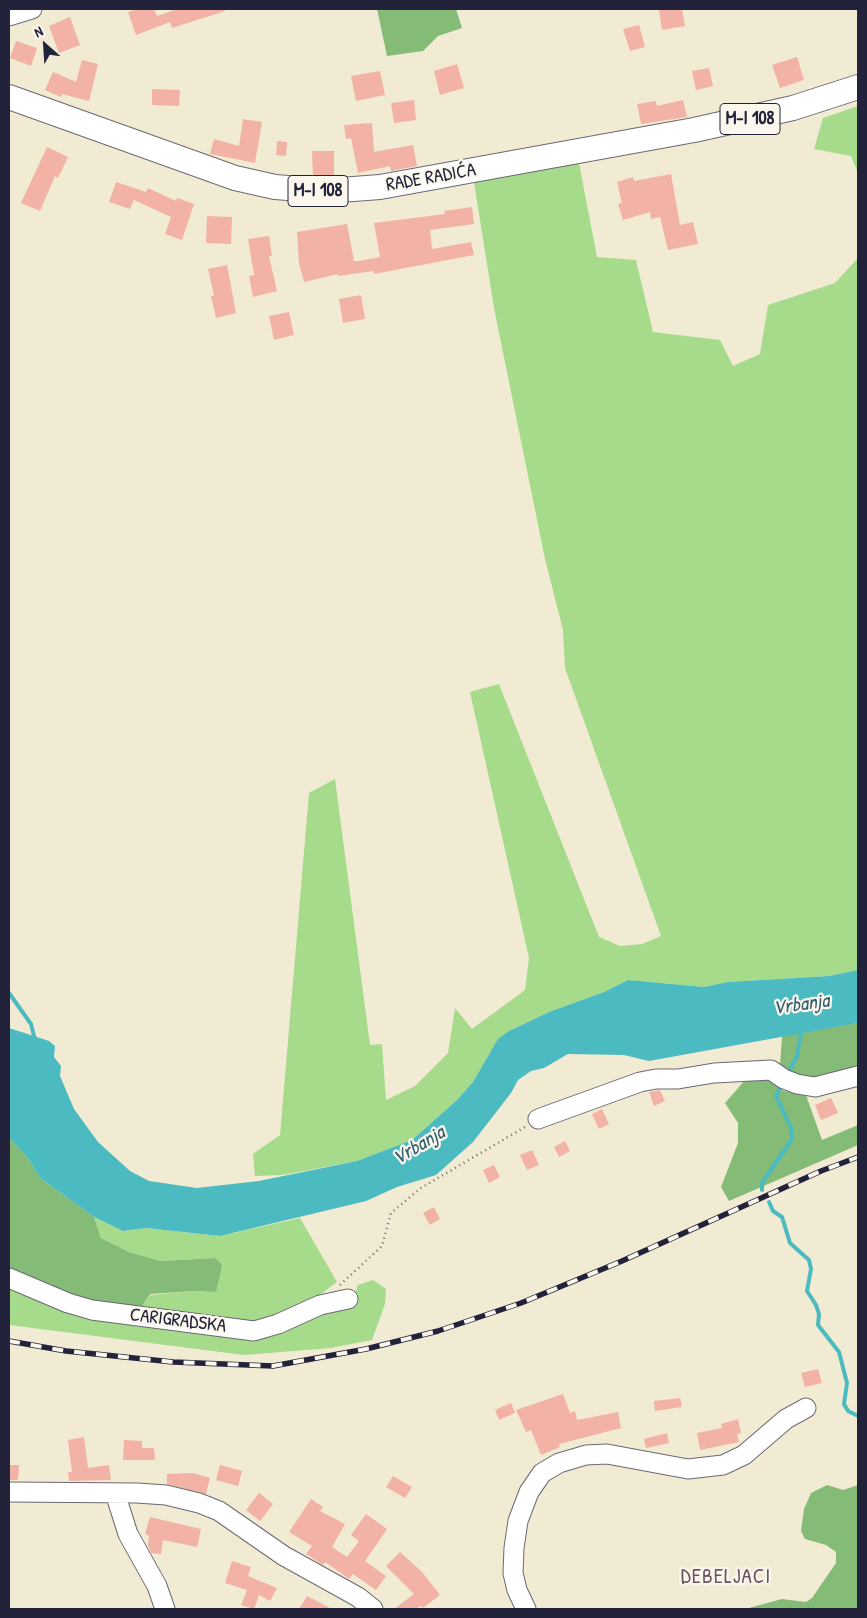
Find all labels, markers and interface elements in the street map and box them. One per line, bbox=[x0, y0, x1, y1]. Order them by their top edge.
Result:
north arrow bbox=[20, 20, 70, 70]
text: N bbox=[31, 21, 46, 41]
road number: M-I 108 bbox=[720, 104, 780, 134]
street label: RADE RADIĆA bbox=[384, 159, 478, 197]
road number: M-I 108 bbox=[288, 176, 348, 207]
water label: Vrbanja bbox=[771, 989, 831, 1021]
water label: Vrbanja bbox=[389, 1121, 449, 1171]
street label: CARIGRADSKA bbox=[129, 1304, 227, 1338]
district label: DEBELJACI bbox=[680, 1564, 772, 1590]

